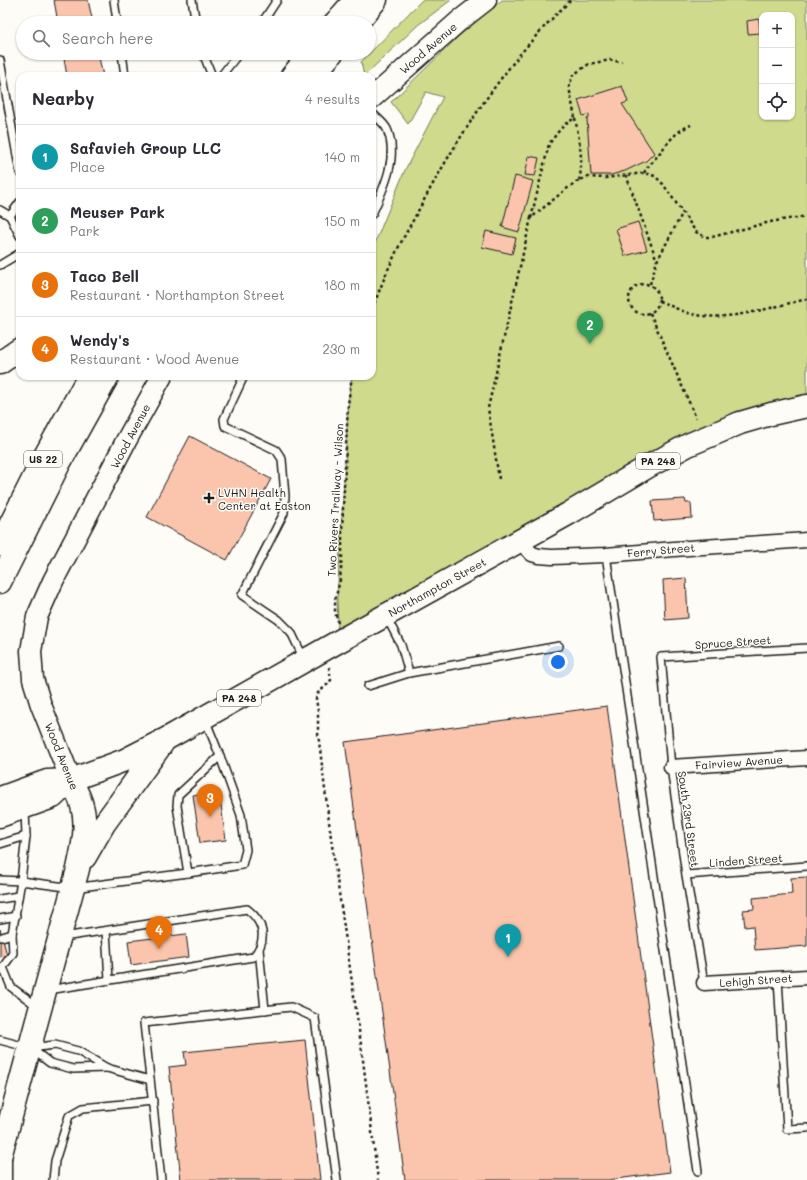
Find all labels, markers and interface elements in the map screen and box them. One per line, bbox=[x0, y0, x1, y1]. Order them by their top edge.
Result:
map controls bbox=[759, 12, 795, 120]
button: + bbox=[759, 12, 795, 48]
search box bbox=[16, 16, 376, 60]
street label: Wood Avenue bbox=[396, 19, 460, 77]
icon: search bbox=[30, 27, 52, 49]
text: Search here bbox=[62, 28, 153, 48]
button: − bbox=[759, 48, 795, 84]
button: locate bbox=[759, 84, 795, 120]
text: Nearby bbox=[32, 87, 94, 109]
text: 4 results bbox=[305, 90, 360, 107]
text: Safavieh Group LLC bbox=[70, 138, 221, 158]
text: 1 bbox=[42, 148, 48, 165]
text: 140 m bbox=[324, 148, 360, 165]
text: Place bbox=[70, 158, 105, 175]
text: Meuser Park bbox=[70, 202, 165, 222]
text: 2 bbox=[41, 212, 49, 229]
text: 150 m bbox=[324, 212, 360, 229]
text: Park bbox=[70, 222, 99, 239]
text: Taco Bell bbox=[70, 266, 139, 286]
text: 3 bbox=[41, 276, 49, 293]
text: 180 m bbox=[324, 276, 360, 293]
text: Restaurant · Northampton Street bbox=[70, 286, 285, 303]
pin: 2 bbox=[577, 311, 603, 344]
text: Wendy's bbox=[70, 330, 130, 350]
text: 4 bbox=[41, 340, 49, 357]
text: 230 m bbox=[323, 340, 360, 357]
text: Restaurant · Wood Avenue bbox=[70, 350, 239, 367]
street label: Wood Avenue bbox=[107, 401, 153, 471]
street label: Two Rivers Trailway - Wilson bbox=[323, 423, 347, 577]
road number: US 22 bbox=[24, 451, 62, 467]
road number: PA 248 bbox=[636, 453, 680, 469]
place label: LVHN Health Center at Easton bbox=[218, 485, 311, 513]
marker: LVHN Health Center at Easton bbox=[203, 492, 215, 504]
street label: Ferry Street bbox=[626, 540, 696, 560]
street label: Northampton Street bbox=[385, 554, 489, 620]
street label: Spruce Street bbox=[694, 632, 772, 652]
your location bbox=[548, 652, 568, 672]
road number: PA 248 bbox=[217, 690, 261, 706]
street label: Wood Avenue bbox=[42, 720, 82, 792]
street label: Fairview Avenue bbox=[695, 751, 784, 773]
street label: South 23rd Street bbox=[675, 770, 703, 868]
pin: 3 bbox=[197, 784, 223, 817]
street label: Linden Street bbox=[709, 850, 783, 870]
pin: 4 bbox=[146, 916, 172, 949]
pin: 1 bbox=[495, 924, 521, 957]
street label: Lehigh Street bbox=[719, 970, 793, 990]

